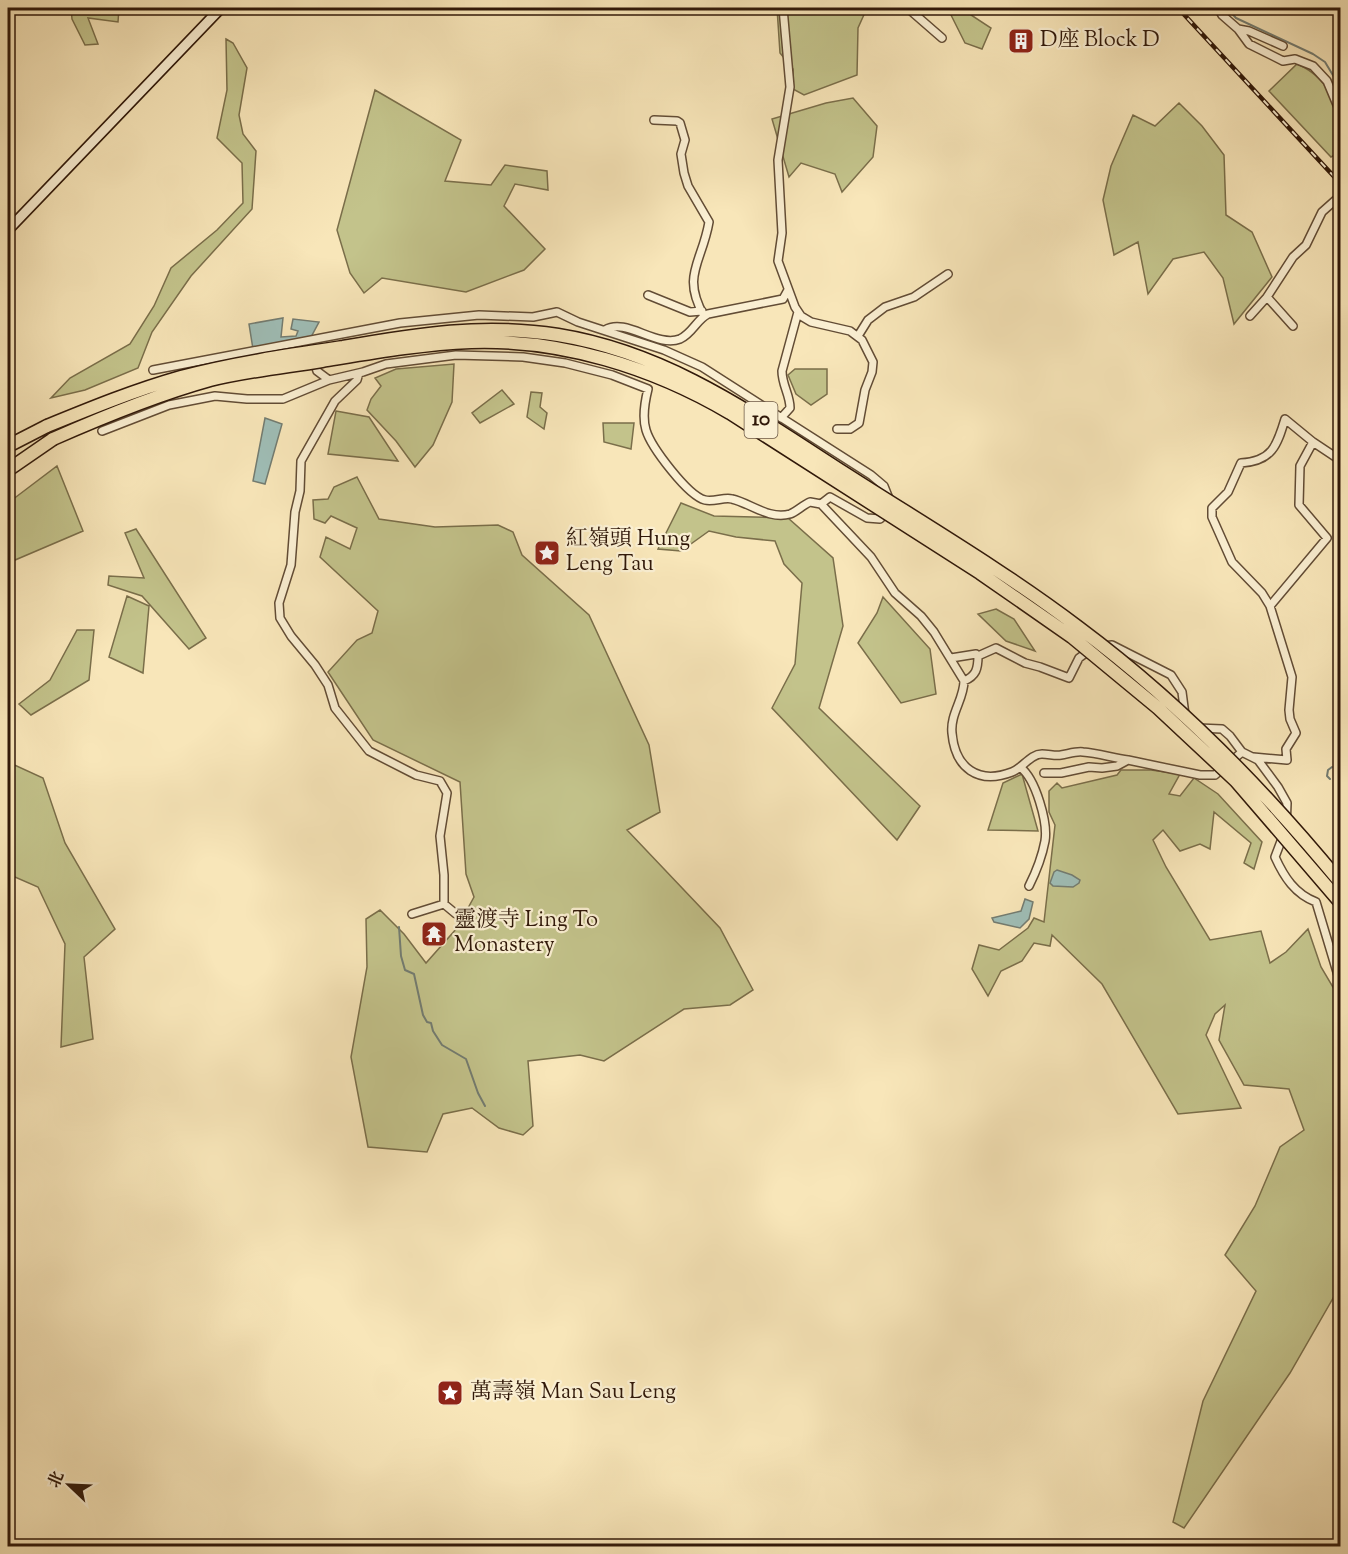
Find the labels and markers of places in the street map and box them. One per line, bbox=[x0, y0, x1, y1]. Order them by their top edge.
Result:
place label: D座 Block D bbox=[1040, 25, 1160, 57]
building icon: D座 Block D bbox=[1006, 26, 1036, 56]
place label: 紅嶺頭 Hung Leng Tau bbox=[566, 524, 691, 581]
place icon: 紅嶺頭 Hung Leng Tau bbox=[532, 538, 562, 568]
place label: 靈渡寺 Ling To Monastery bbox=[454, 905, 598, 962]
temple icon: 靈渡寺 Ling To Monastery bbox=[419, 919, 449, 949]
place label: 萬壽嶺 Man Sau Leng bbox=[470, 1377, 676, 1409]
place icon: 萬壽嶺 Man Sau Leng bbox=[435, 1378, 465, 1408]

